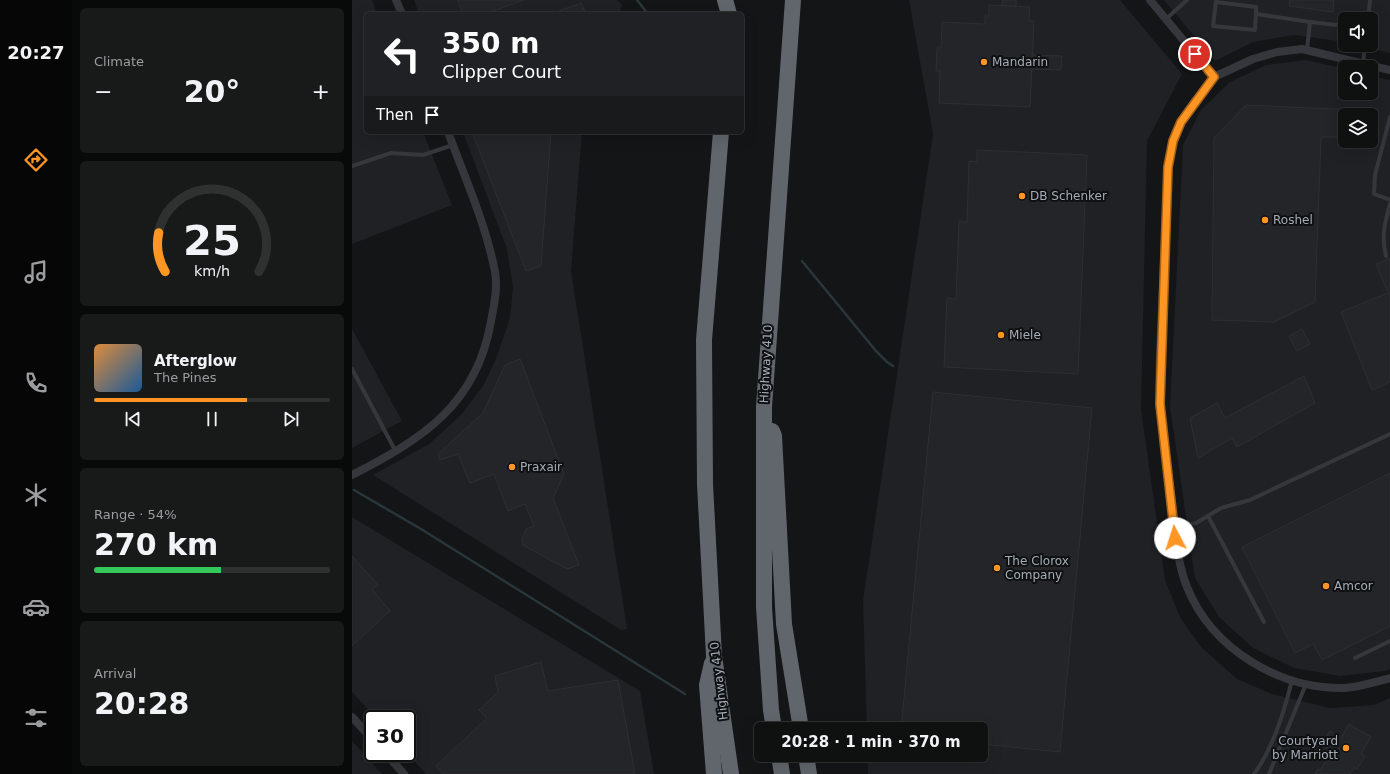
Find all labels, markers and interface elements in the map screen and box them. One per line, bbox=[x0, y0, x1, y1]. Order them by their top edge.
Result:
map controls bbox=[1338, 12, 1378, 148]
button: sound bbox=[1338, 12, 1378, 52]
text: 350 m bbox=[442, 27, 539, 60]
icon: left bbox=[376, 28, 428, 80]
pin bbox=[1178, 37, 1212, 71]
text: 20:27 bbox=[7, 42, 65, 63]
icon: arrive bbox=[1184, 43, 1206, 65]
text: Climate bbox=[94, 54, 144, 69]
place label: Mandarin bbox=[992, 55, 1048, 69]
marker: Mandarin bbox=[979, 57, 989, 67]
button: search bbox=[1338, 60, 1378, 100]
text: Clipper Court bbox=[442, 61, 561, 82]
text: 20° bbox=[184, 74, 240, 109]
text: − bbox=[94, 79, 112, 104]
text: + bbox=[312, 79, 330, 104]
icon: arrive bbox=[421, 104, 443, 126]
text: Then bbox=[376, 106, 413, 124]
button: layers bbox=[1338, 108, 1378, 148]
icon: directions bbox=[22, 146, 50, 174]
place label: DB Schenker bbox=[1030, 189, 1107, 203]
marker: DB Schenker bbox=[1017, 191, 1027, 201]
place label: Roshel bbox=[1273, 213, 1313, 227]
marker: Roshel bbox=[1260, 215, 1270, 225]
text: 25 bbox=[183, 216, 241, 265]
icon: music bbox=[22, 258, 50, 286]
text: km/h bbox=[194, 262, 230, 278]
street label: Highway 410 bbox=[757, 324, 775, 404]
place label: Miele bbox=[1009, 328, 1041, 342]
marker: Miele bbox=[996, 330, 1006, 340]
text: Afterglow bbox=[154, 352, 237, 370]
icon: phone bbox=[22, 369, 50, 397]
text: The Pines bbox=[154, 370, 217, 385]
icon: previous bbox=[122, 408, 144, 430]
icon: pause bbox=[201, 408, 223, 430]
icon: next bbox=[280, 408, 302, 430]
place label: Praxair bbox=[520, 460, 562, 474]
marker: Praxair bbox=[507, 462, 517, 472]
icon: climate bbox=[22, 481, 50, 509]
text: Range · 54% bbox=[94, 507, 177, 522]
position arrow bbox=[1154, 517, 1196, 559]
text: 270 km bbox=[94, 527, 218, 562]
place label: The Clorox Company bbox=[1004, 554, 1069, 582]
marker: The Clorox Company bbox=[992, 563, 1002, 573]
place label: Amcor bbox=[1334, 579, 1373, 593]
marker: Amcor bbox=[1321, 581, 1331, 591]
icon: car bbox=[22, 593, 50, 621]
street label: Highway 410 bbox=[707, 641, 731, 721]
text: Arrival bbox=[94, 666, 136, 681]
text: 20:28 bbox=[94, 686, 190, 721]
icon: filters bbox=[22, 704, 50, 732]
speed limit sign: 30 bbox=[364, 710, 416, 762]
text: 20:28 · 1 min · 370 m bbox=[781, 733, 961, 751]
place label: Courtyard by Marriott bbox=[1272, 734, 1338, 762]
marker: Courtyard by Marriott bbox=[1341, 743, 1351, 753]

